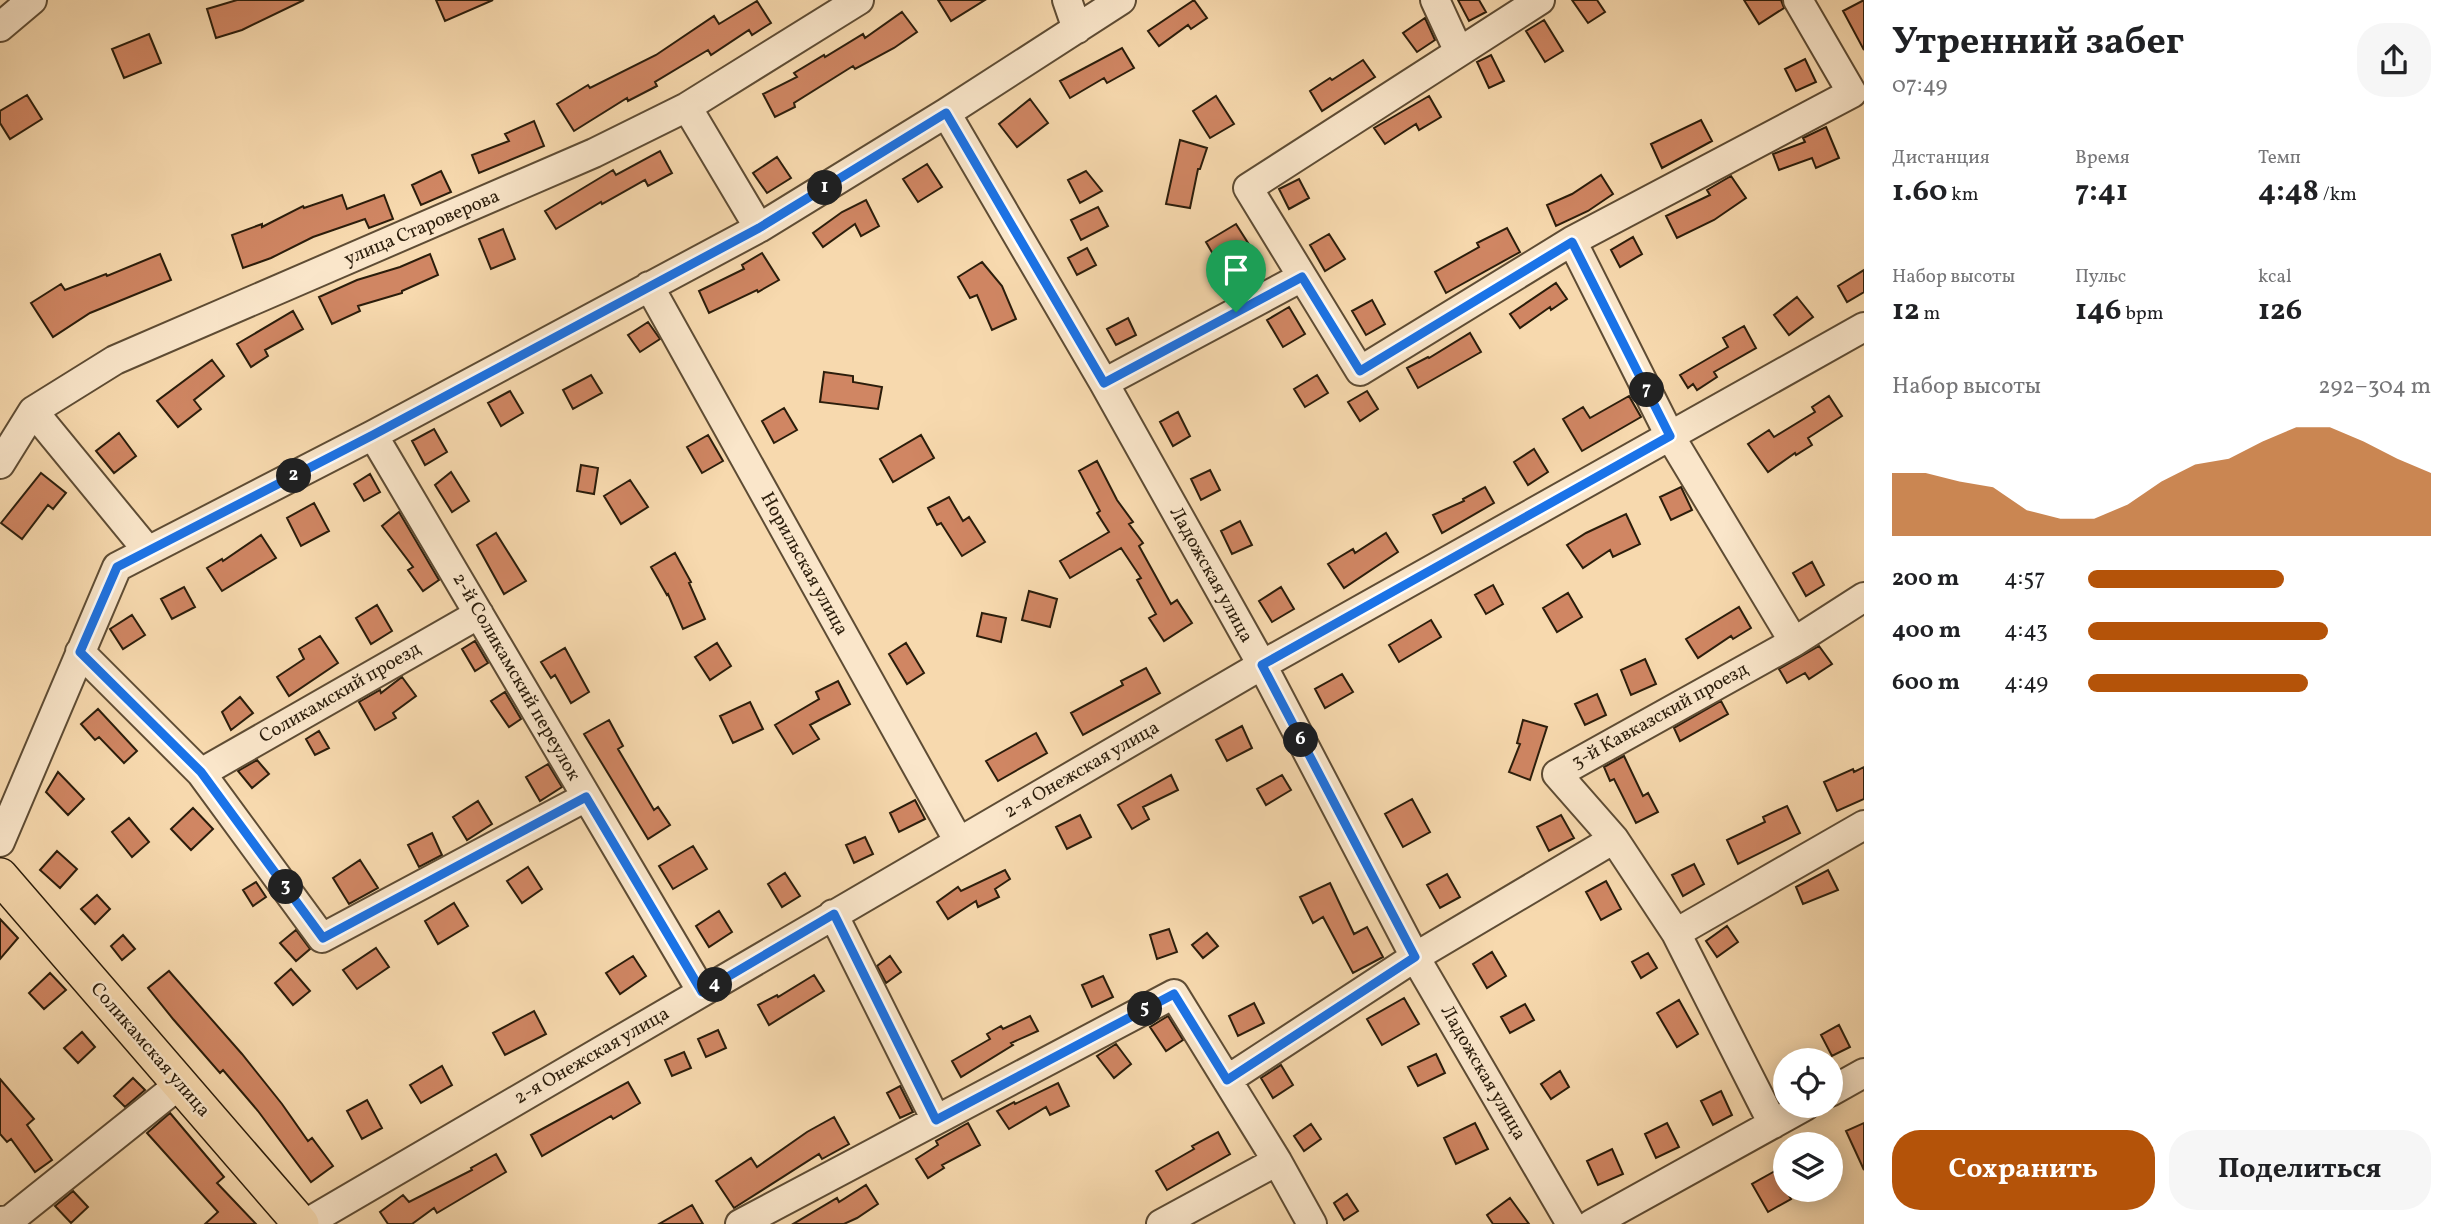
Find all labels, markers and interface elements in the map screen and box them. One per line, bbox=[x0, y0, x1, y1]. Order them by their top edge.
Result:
text: Утренний забег bbox=[1892, 17, 2184, 70]
button: share bbox=[2357, 23, 2431, 97]
text: 07:49 bbox=[1892, 70, 1947, 102]
text: Дистанция bbox=[1892, 145, 1990, 171]
text: Время bbox=[2075, 145, 2130, 171]
text: Темп bbox=[2258, 145, 2301, 171]
pin: 1 bbox=[808, 170, 842, 206]
text: 1.60 bbox=[1892, 171, 1948, 213]
text: 7:41 bbox=[2075, 171, 2128, 213]
text: 4:48 bbox=[2258, 171, 2319, 213]
text: 1 bbox=[821, 174, 828, 200]
text: km bbox=[1948, 182, 1979, 208]
text: /km bbox=[2319, 182, 2357, 208]
street label: улица Староверова bbox=[340, 183, 504, 273]
pin bbox=[1206, 240, 1266, 312]
icon: arrive bbox=[1217, 251, 1255, 289]
text: Набор высоты bbox=[1892, 264, 2015, 290]
text: Пульс bbox=[2075, 264, 2126, 290]
text: kcal bbox=[2258, 264, 2292, 290]
text: 12 bbox=[1892, 290, 1920, 332]
text: 146 bbox=[2075, 290, 2122, 332]
text: 126 bbox=[2258, 290, 2302, 332]
text: m bbox=[1920, 301, 1940, 327]
text: bpm bbox=[2122, 301, 2163, 327]
text: Набор высоты bbox=[1892, 371, 2041, 403]
text: 292–304 m bbox=[2318, 371, 2431, 403]
pin: 7 bbox=[1630, 372, 1664, 408]
text: 7 bbox=[1642, 376, 1651, 402]
pin: 2 bbox=[276, 458, 312, 494]
text: 2 bbox=[289, 462, 298, 488]
street label: Норильская улица bbox=[754, 487, 854, 641]
street label: Ладожская улица bbox=[1163, 502, 1259, 648]
text: 200 m bbox=[1892, 563, 1959, 595]
text: 4:57 bbox=[2004, 563, 2045, 595]
street label: 2-й Соликамский переулок bbox=[446, 568, 586, 786]
text: 400 m bbox=[1892, 615, 1961, 647]
text: 4:43 bbox=[2004, 615, 2048, 647]
street label: Соликамский проезд bbox=[254, 636, 426, 750]
street label: 3-й Кавказский проезд bbox=[1567, 656, 1753, 775]
text: 600 m bbox=[1892, 667, 1960, 699]
text: 4:49 bbox=[2004, 667, 2048, 699]
street label: 2-я Онежская улица bbox=[1000, 715, 1164, 825]
pin: 6 bbox=[1284, 722, 1318, 758]
text: 6 bbox=[1295, 726, 1306, 752]
pin: 3 bbox=[268, 870, 304, 904]
text: 3 bbox=[281, 873, 290, 899]
pin: 4 bbox=[698, 968, 732, 1002]
text: 4 bbox=[709, 971, 720, 997]
street label: Соликамская улица bbox=[84, 977, 216, 1123]
pin: 5 bbox=[1128, 992, 1162, 1026]
text: 5 bbox=[1140, 995, 1149, 1021]
street label: 2-я Онежская улица bbox=[510, 1001, 674, 1111]
street label: Ладожская улица bbox=[1434, 1001, 1532, 1145]
map controls bbox=[1773, 1048, 1843, 1202]
button: locate bbox=[1773, 1048, 1843, 1118]
button: Сохранить bbox=[1892, 1130, 2155, 1210]
button: Поделиться bbox=[2169, 1130, 2431, 1210]
button: layers bbox=[1773, 1132, 1843, 1202]

